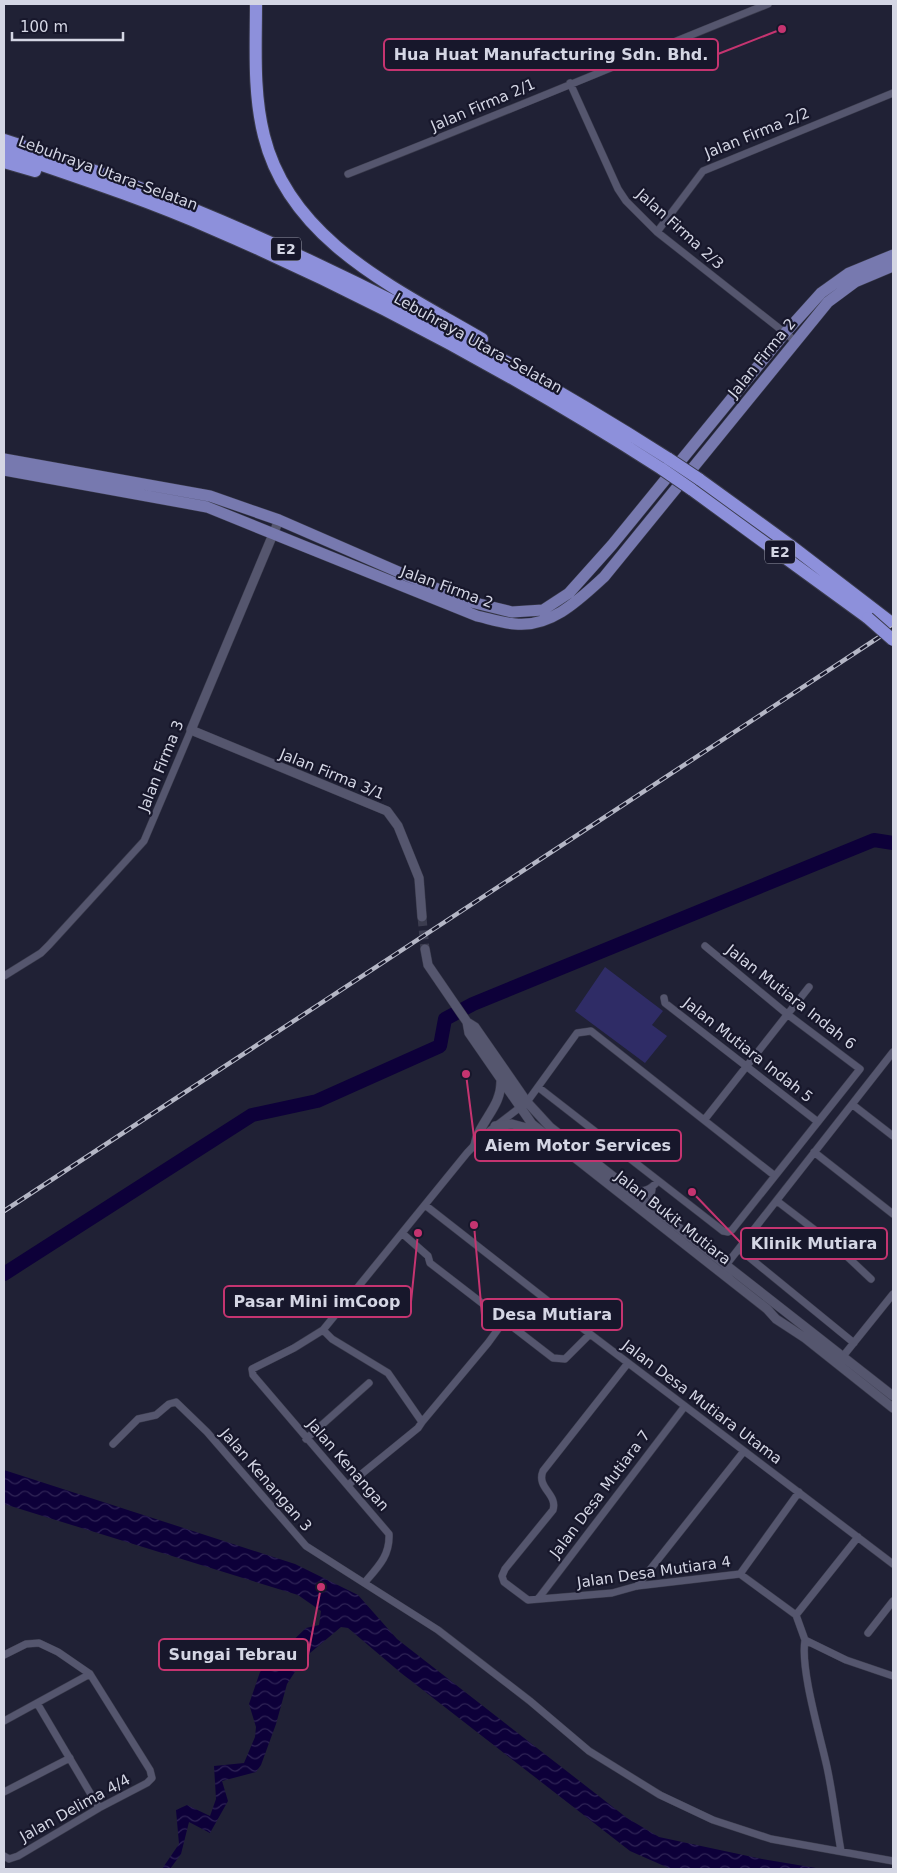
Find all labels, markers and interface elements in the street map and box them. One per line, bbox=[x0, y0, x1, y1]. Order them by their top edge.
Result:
scale bar bbox=[12, 10, 124, 42]
text: 100 m bbox=[20, 18, 68, 36]
callout: Hua Huat Manufacturing Sdn. Bhd. bbox=[384, 39, 718, 70]
text: Hua Huat Manufacturing Sdn. Bhd. bbox=[394, 45, 708, 64]
street label: Jalan Firma 2/1 bbox=[427, 75, 538, 135]
street label: Jalan Firma 2/2 bbox=[701, 104, 812, 163]
street label: Lebuhraya Utara–Selatan bbox=[16, 132, 200, 214]
street label: Jalan Firma 2/3 bbox=[632, 184, 727, 273]
road number: E2 bbox=[271, 238, 301, 260]
street label: Lebuhraya Utara–Selatan bbox=[391, 289, 565, 397]
street label: Jalan Firma 2 bbox=[724, 315, 800, 402]
road number: E2 bbox=[765, 540, 795, 564]
street label: Jalan Firma 2 bbox=[397, 562, 496, 612]
street label: Jalan Firma 3 bbox=[134, 718, 188, 815]
street label: Jalan Firma 3/1 bbox=[276, 744, 387, 803]
street label: Jalan Mutiara Indah 6 bbox=[722, 940, 859, 1053]
street label: Jalan Mutiara Indah 5 bbox=[679, 993, 816, 1106]
callout: Aiem Motor Services bbox=[475, 1130, 681, 1161]
text: Aiem Motor Services bbox=[485, 1136, 671, 1155]
street label: Jalan Bukit Mutiara bbox=[611, 1167, 734, 1269]
callout: Klinik Mutiara bbox=[741, 1228, 887, 1259]
text: Klinik Mutiara bbox=[751, 1234, 877, 1253]
callout: Pasar Mini imCoop bbox=[224, 1286, 411, 1317]
text: Pasar Mini imCoop bbox=[233, 1292, 401, 1311]
callout: Desa Mutiara bbox=[482, 1299, 622, 1330]
text: Desa Mutiara bbox=[492, 1305, 612, 1324]
street label: Jalan Desa Mutiara Utama bbox=[618, 1335, 785, 1468]
street label: Jalan Kenangan bbox=[303, 1415, 393, 1515]
street label: Jalan Kenangan 3 bbox=[216, 1424, 316, 1535]
street label: Jalan Desa Mutiara 7 bbox=[546, 1427, 654, 1562]
street label: Jalan Desa Mutiara 4 bbox=[575, 1552, 732, 1592]
callout: Sungai Tebrau bbox=[159, 1639, 308, 1670]
text: Sungai Tebrau bbox=[169, 1645, 297, 1664]
street label: Jalan Delima 4/4 bbox=[16, 1770, 133, 1846]

